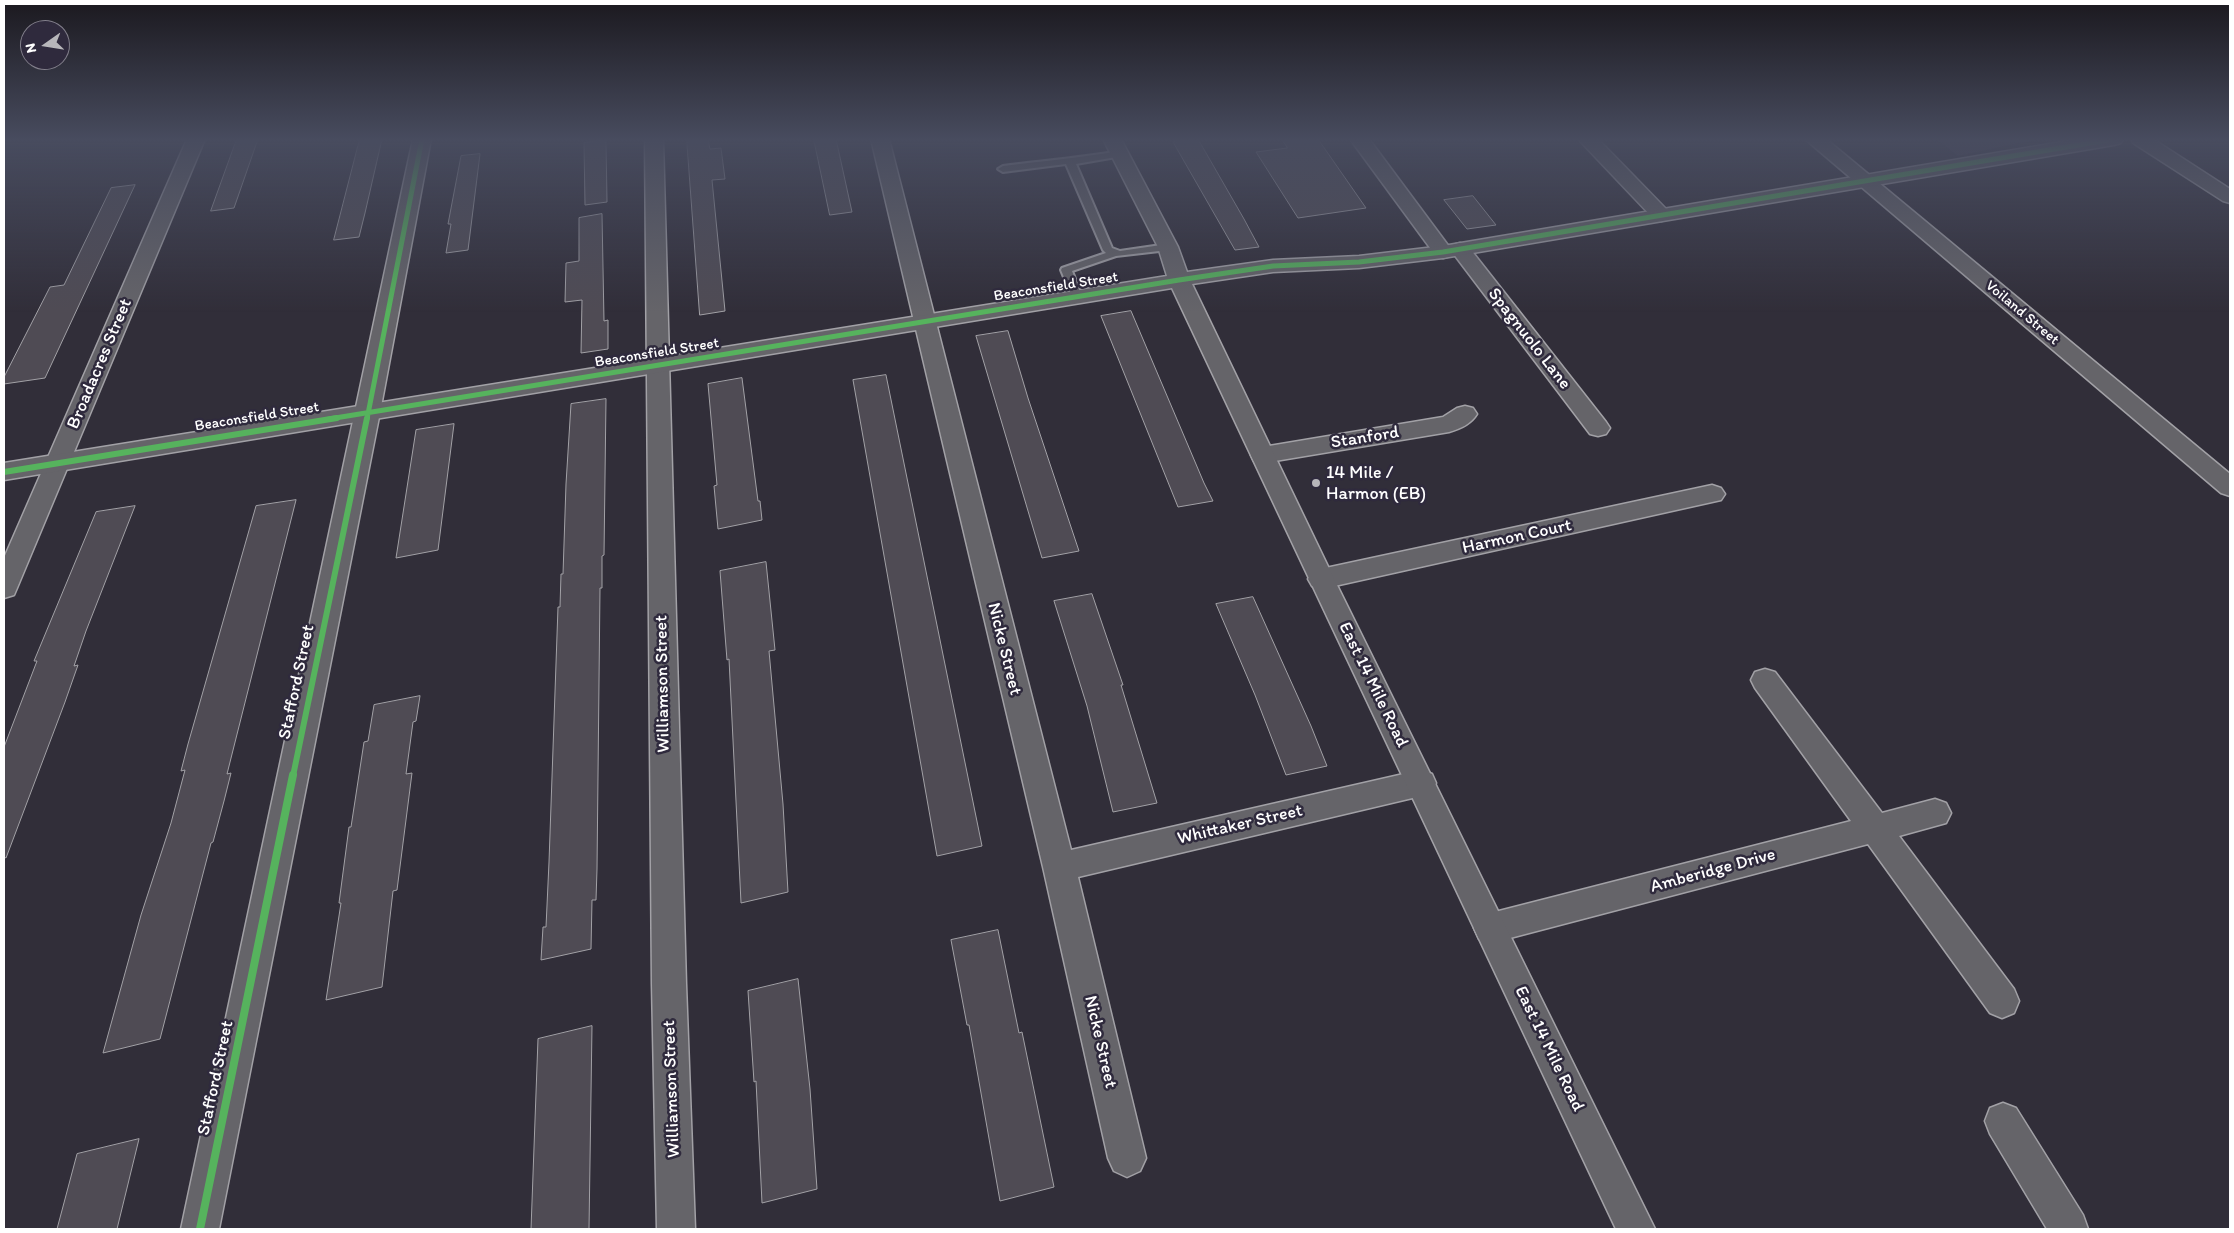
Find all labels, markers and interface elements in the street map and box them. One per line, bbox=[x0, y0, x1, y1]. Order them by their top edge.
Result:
north arrow bbox=[20, 20, 70, 70]
text: N bbox=[22, 42, 40, 55]
street label: Beaconsfield Street bbox=[993, 268, 1119, 306]
street label: Voiland Street bbox=[1981, 277, 2063, 349]
street label: Spagnuolo Lane bbox=[1483, 284, 1575, 394]
street label: Broadacres Street bbox=[63, 296, 137, 432]
street label: Beaconsfield Street bbox=[594, 334, 720, 372]
street label: Beaconsfield Street bbox=[194, 398, 320, 436]
street label: Stanford bbox=[1329, 422, 1401, 454]
place label: 14 Mile / Harmon (EB) bbox=[1326, 462, 1426, 504]
marker: 14 Mile / Harmon (EB) bbox=[1310, 477, 1322, 489]
street label: Harmon Court bbox=[1460, 515, 1574, 559]
street label: Nicke Street bbox=[982, 601, 1026, 697]
street label: Williamson Street bbox=[651, 615, 675, 753]
street label: East 14 Mile Road bbox=[1333, 619, 1413, 751]
street label: Stafford Street bbox=[274, 623, 320, 741]
street label: Whittaker Street bbox=[1175, 800, 1305, 850]
street label: Amberidge Drive bbox=[1648, 844, 1778, 898]
street label: East 14 Mile Road bbox=[1509, 983, 1589, 1115]
street label: Nicke Street bbox=[1079, 994, 1121, 1090]
street label: Stafford Street bbox=[193, 1019, 239, 1137]
street label: Williamson Street bbox=[659, 1020, 685, 1158]

